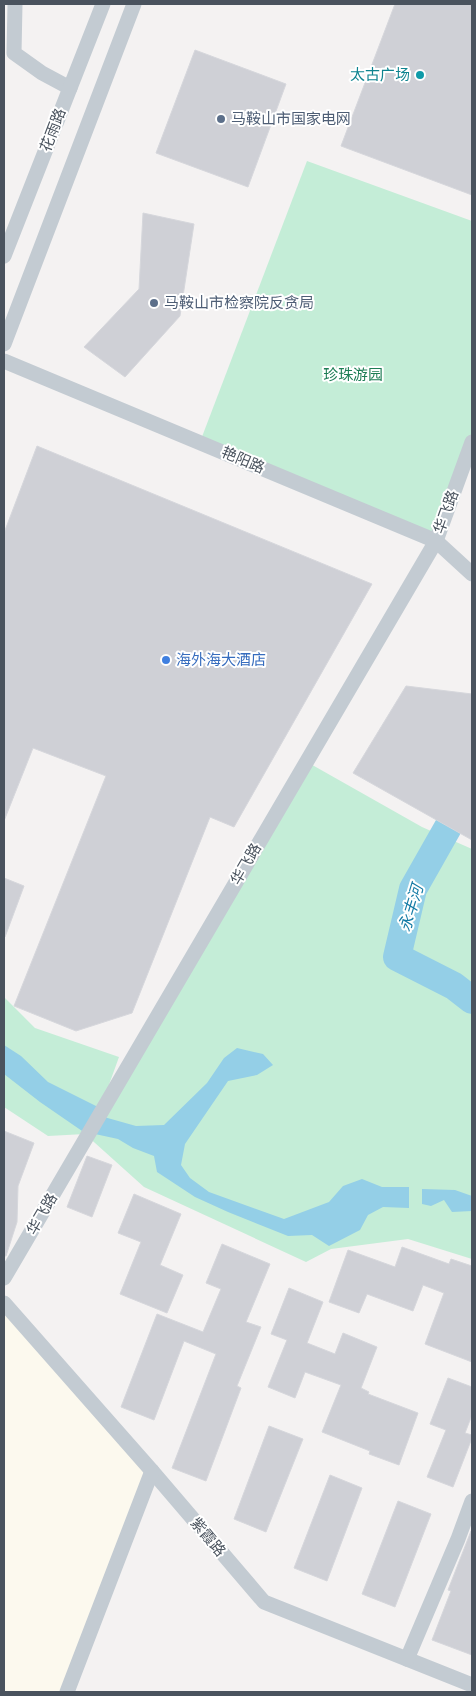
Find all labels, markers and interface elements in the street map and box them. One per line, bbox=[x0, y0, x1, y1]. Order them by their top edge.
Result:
place label: 太古广场 bbox=[350, 66, 410, 84]
marker: 太古广场 bbox=[414, 69, 426, 81]
street label: 花雨路 bbox=[37, 106, 69, 154]
place label: 马鞍山市国家电网 bbox=[231, 110, 351, 128]
marker: 马鞍山市国家电网 bbox=[215, 113, 227, 125]
place label: 马鞍山市检察院反贪局 bbox=[164, 294, 314, 312]
marker: 马鞍山市检察院反贪局 bbox=[148, 297, 160, 309]
park label: 珍珠游园 bbox=[323, 366, 383, 384]
street label: 艳阳路 bbox=[219, 443, 267, 477]
street label: 华飞路 bbox=[430, 488, 462, 536]
place label: 海外海大酒店 bbox=[176, 651, 266, 669]
marker: 海外海大酒店 bbox=[160, 654, 172, 666]
street label: 华飞路 bbox=[227, 840, 265, 888]
water label: 永丰河 bbox=[395, 879, 428, 934]
street label: 华飞路 bbox=[23, 1190, 61, 1238]
street label: 紫霞路 bbox=[187, 1514, 229, 1560]

